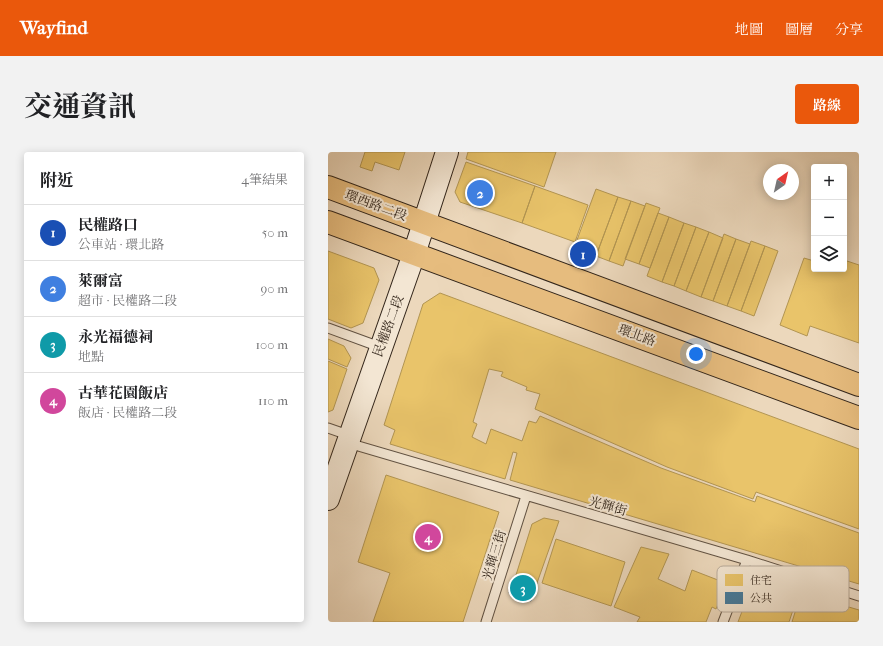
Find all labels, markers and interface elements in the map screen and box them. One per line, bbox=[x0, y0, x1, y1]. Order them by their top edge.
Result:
text: Wayfind bbox=[20, 17, 88, 39]
text: 地圖 bbox=[735, 21, 763, 38]
text: 圖層 bbox=[785, 21, 813, 38]
text: 分享 bbox=[835, 21, 863, 38]
button: 路線 bbox=[795, 84, 859, 124]
text: 交通資訊 bbox=[24, 90, 136, 123]
north arrow bbox=[763, 164, 799, 200]
map controls bbox=[811, 164, 847, 272]
button: + bbox=[811, 164, 847, 200]
text: 附近 bbox=[40, 170, 74, 190]
text: 4筆結果 bbox=[241, 172, 288, 187]
pin: 2 bbox=[467, 178, 493, 208]
street label: 環西路二段 bbox=[343, 187, 409, 223]
button: − bbox=[811, 200, 847, 236]
text: 民權路口 bbox=[78, 216, 138, 234]
text: 1 bbox=[51, 225, 55, 240]
text: 50 m bbox=[262, 225, 288, 240]
button: layers bbox=[811, 236, 847, 272]
text: 公車站 · 環北路 bbox=[78, 237, 164, 252]
pin: 1 bbox=[570, 239, 596, 269]
text: 萊爾富 bbox=[78, 272, 123, 290]
text: 2 bbox=[50, 281, 56, 296]
text: 90 m bbox=[260, 281, 288, 296]
text: 超市 · 民權路二段 bbox=[78, 293, 177, 308]
street label: 民權路二段 bbox=[370, 293, 406, 359]
street label: 環北路 bbox=[616, 321, 658, 349]
text: 永光福德祠 bbox=[78, 328, 153, 346]
text: 3 bbox=[50, 337, 56, 352]
text: 100 m bbox=[255, 337, 288, 352]
your location bbox=[686, 344, 706, 364]
text: 地點 bbox=[78, 349, 104, 364]
text: 古華花園飯店 bbox=[78, 384, 168, 402]
text: 4 bbox=[49, 393, 57, 408]
text: 110 m bbox=[258, 393, 288, 408]
text: 飯店 · 民權路二段 bbox=[78, 405, 177, 420]
street label: 光輝街 bbox=[587, 493, 629, 519]
pin: 4 bbox=[415, 522, 441, 552]
street label: 光輝三街 bbox=[479, 528, 509, 582]
legend bbox=[717, 566, 849, 612]
pin: 3 bbox=[510, 573, 536, 603]
text: 住宅 bbox=[750, 574, 772, 587]
text: 公共 bbox=[750, 592, 772, 605]

